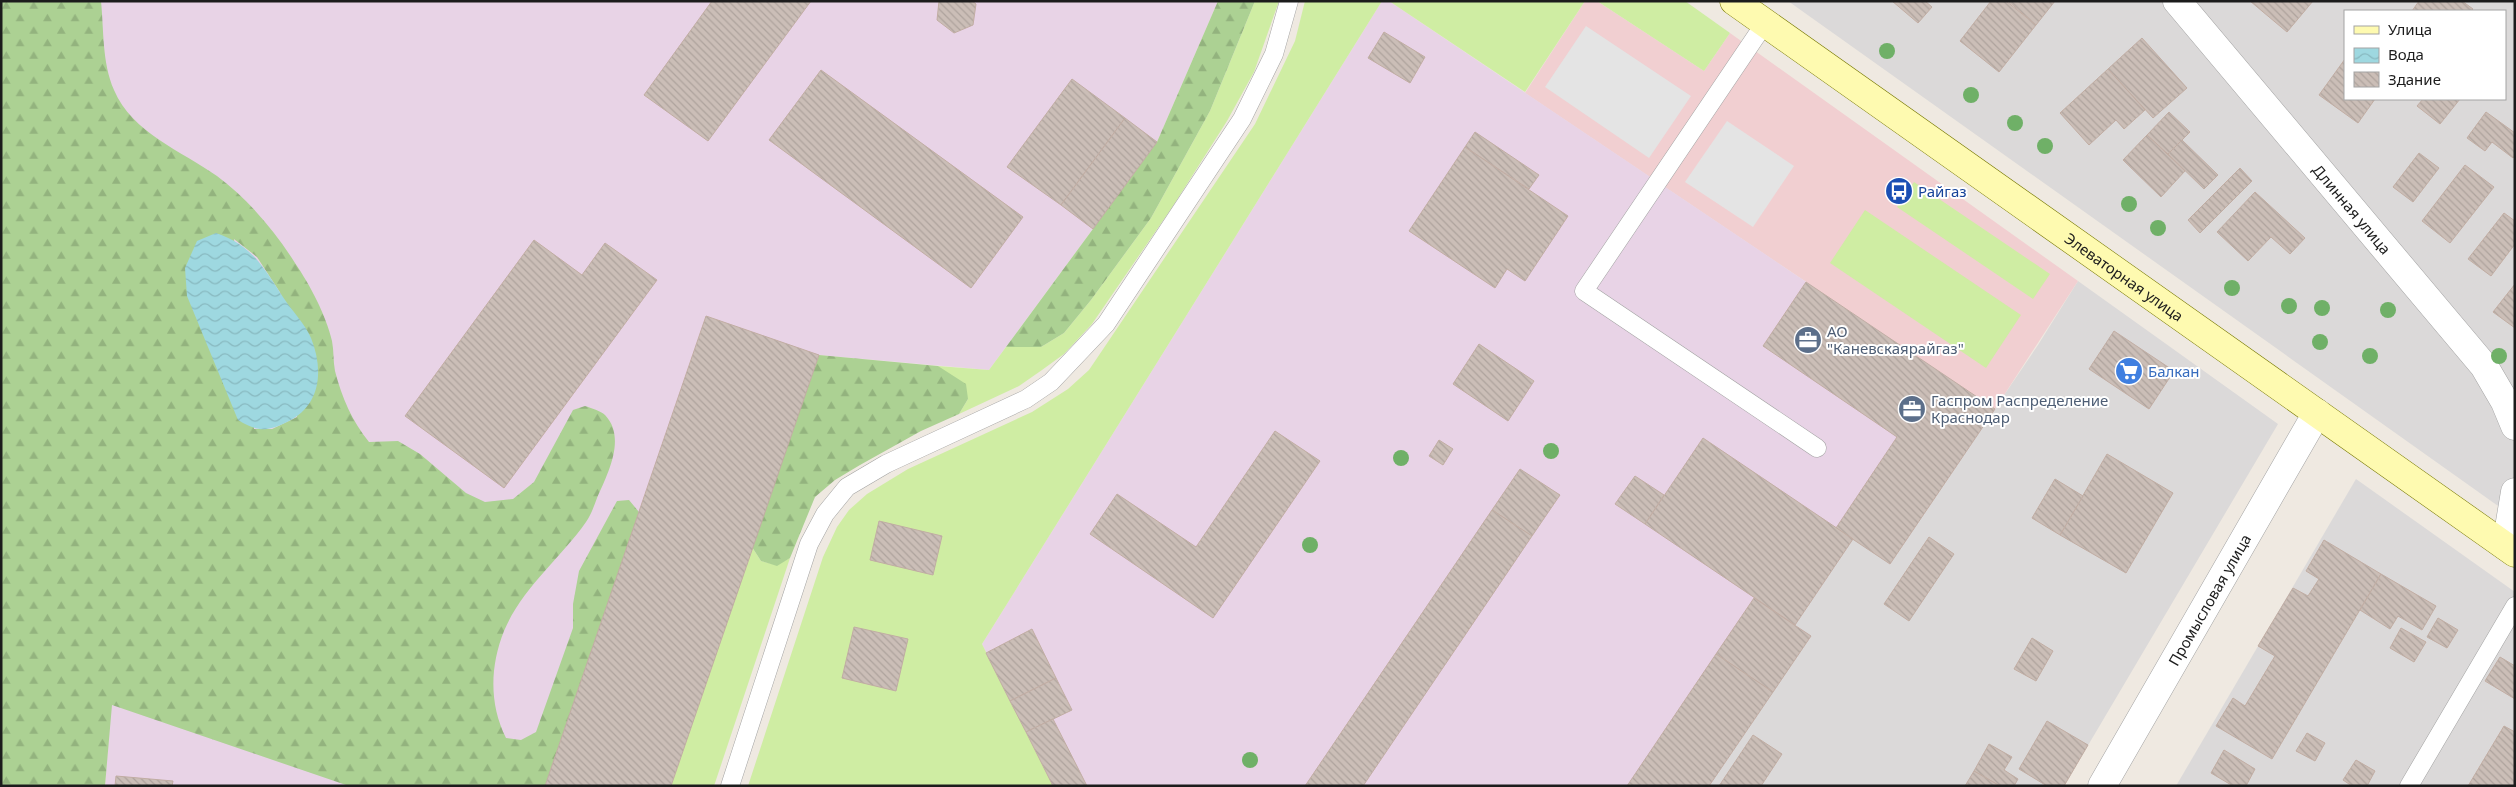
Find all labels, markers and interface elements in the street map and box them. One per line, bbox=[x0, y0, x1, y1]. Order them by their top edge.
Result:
legend bbox=[2344, 10, 2506, 100]
text: Улица bbox=[2388, 19, 2432, 39]
text: Вода bbox=[2388, 44, 2424, 64]
text: Здание bbox=[2388, 69, 2441, 89]
street label: Длинная улица bbox=[2309, 160, 2396, 258]
bus stop icon: Райгаз bbox=[1884, 176, 1914, 206]
place label: Райгаз bbox=[1918, 181, 1967, 201]
street label: Элеваторная улица bbox=[2061, 228, 2188, 326]
place label: АО "Каневскаярайгаз" bbox=[1827, 321, 1964, 358]
office icon: АО "Каневскаярайгаз" bbox=[1793, 325, 1823, 355]
supermarket icon: Балкан bbox=[2114, 356, 2144, 386]
place label: Балкан bbox=[2148, 361, 2200, 381]
place label: Гаспром Распределение Краснодар bbox=[1931, 390, 2108, 427]
office icon: Гаспром Распределение Краснодар bbox=[1897, 394, 1927, 424]
street label: Промысловая улица bbox=[2163, 530, 2255, 669]

